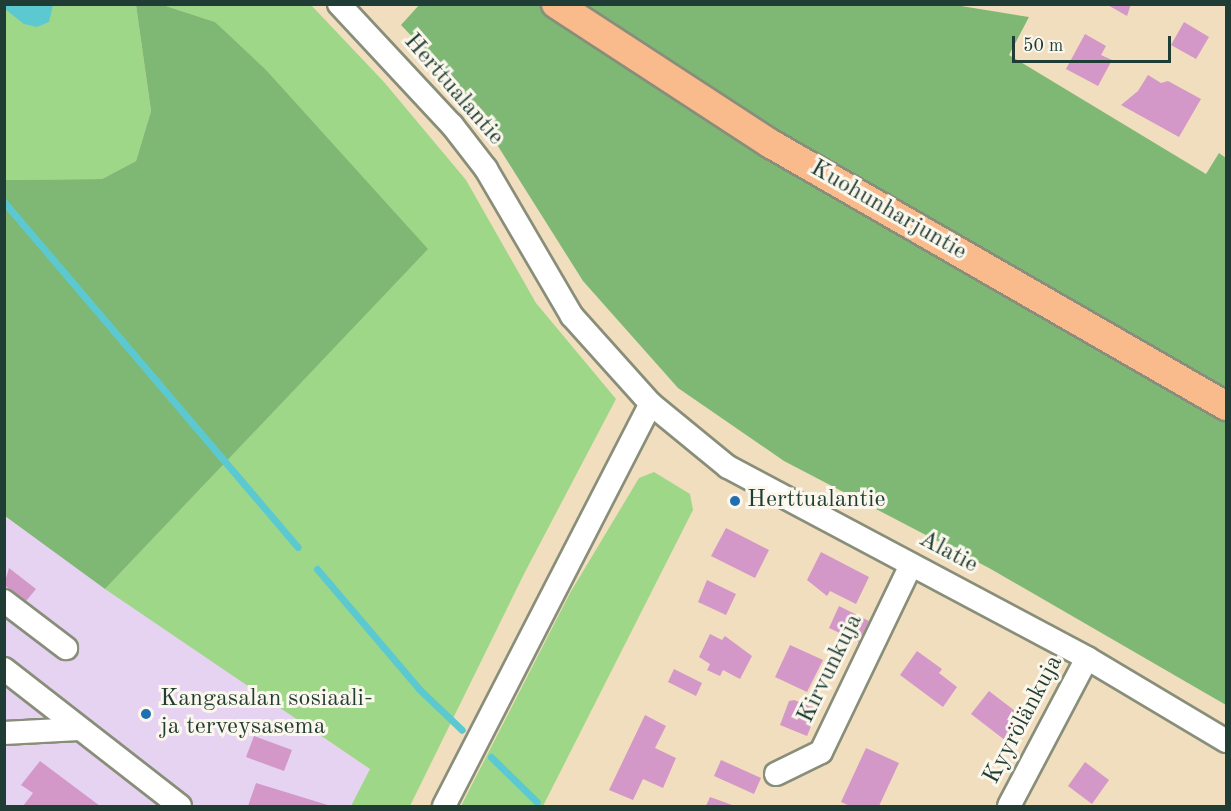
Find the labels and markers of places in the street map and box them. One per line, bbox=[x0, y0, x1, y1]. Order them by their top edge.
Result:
place label: Herttualantie bbox=[747, 487, 885, 515]
marker: Herttualantie bbox=[728, 494, 742, 508]
place label: Kangasalan sosiaali- ja terveysasema bbox=[160, 686, 373, 742]
marker: Kangasalan sosiaali- ja terveysasema bbox=[137, 705, 155, 723]

